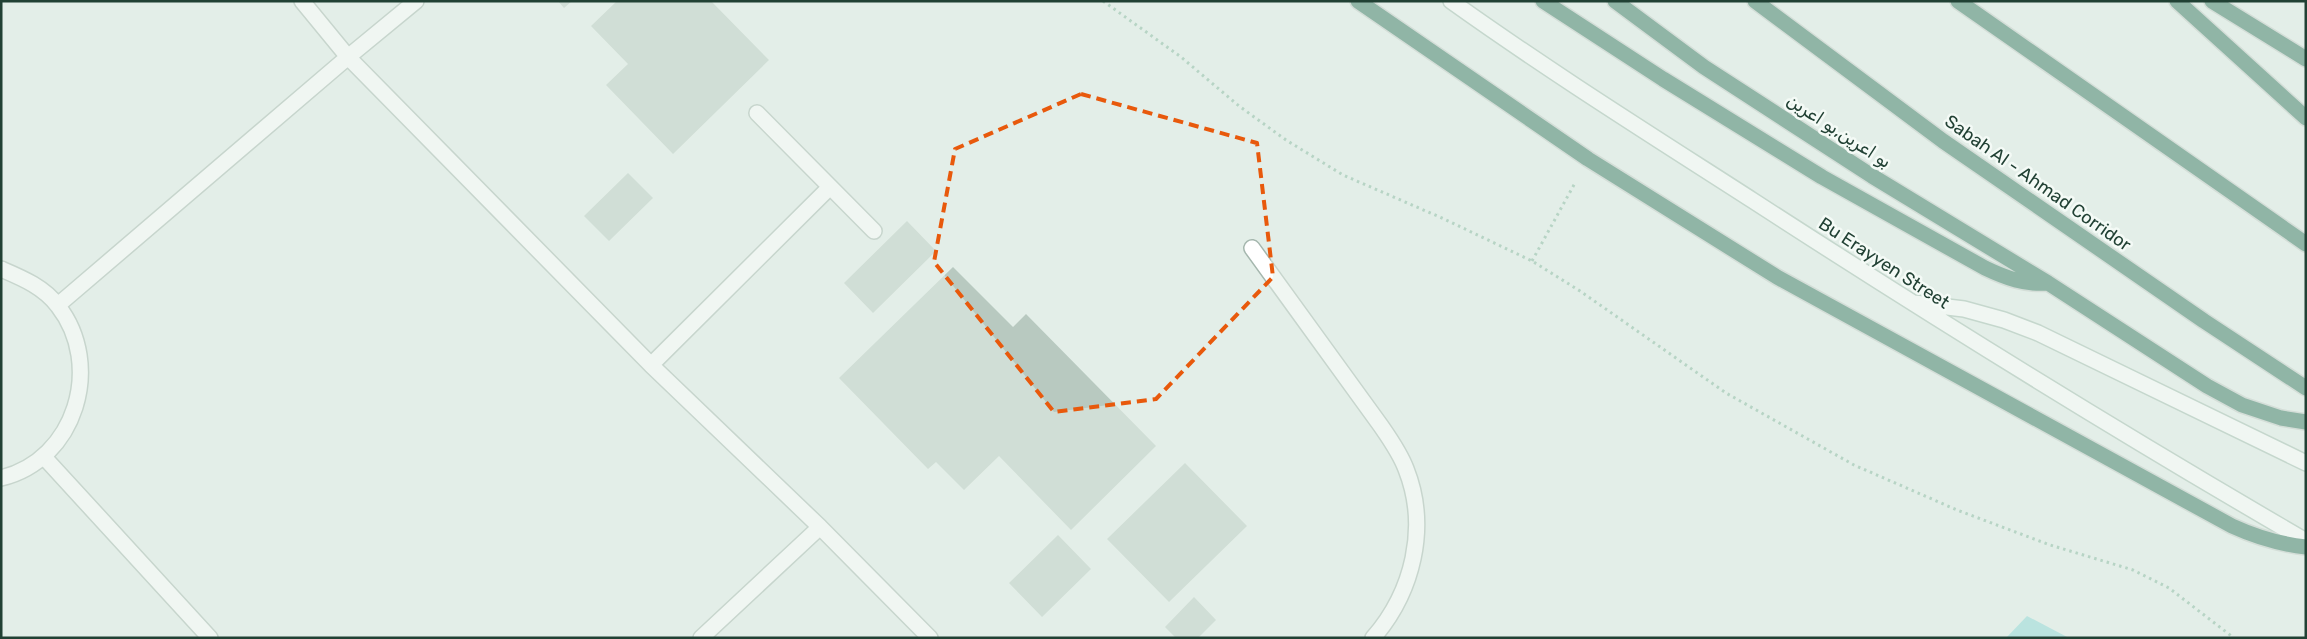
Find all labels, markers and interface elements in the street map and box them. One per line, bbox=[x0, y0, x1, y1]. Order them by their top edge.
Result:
street label: بو اعرين,بو اعرين bbox=[1783, 89, 1895, 173]
street label: Sabah Al - Ahmad Corridor bbox=[1941, 110, 2136, 256]
street label: Bu Erayyen Street bbox=[1814, 212, 1954, 314]

